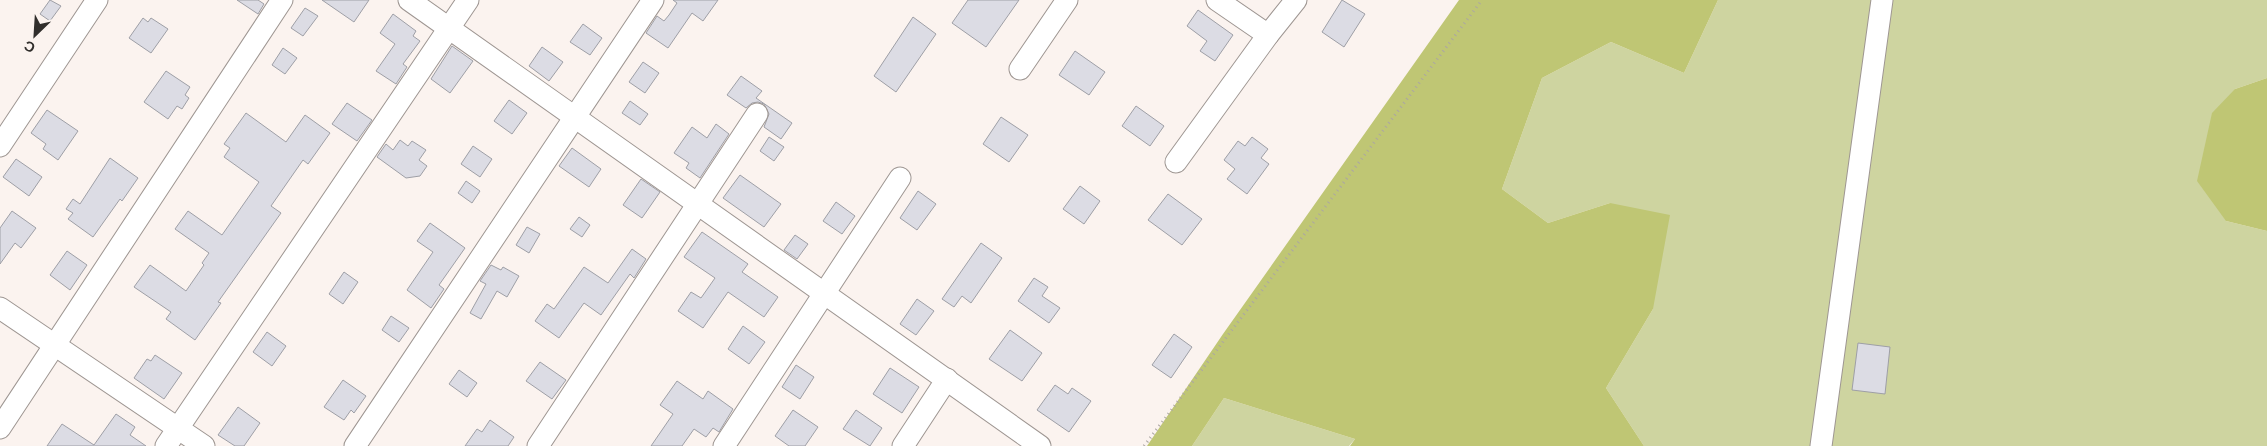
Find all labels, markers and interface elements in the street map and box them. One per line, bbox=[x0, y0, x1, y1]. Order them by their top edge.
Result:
north arrow bbox=[10, 10, 60, 60]
text: С bbox=[21, 37, 37, 57]

